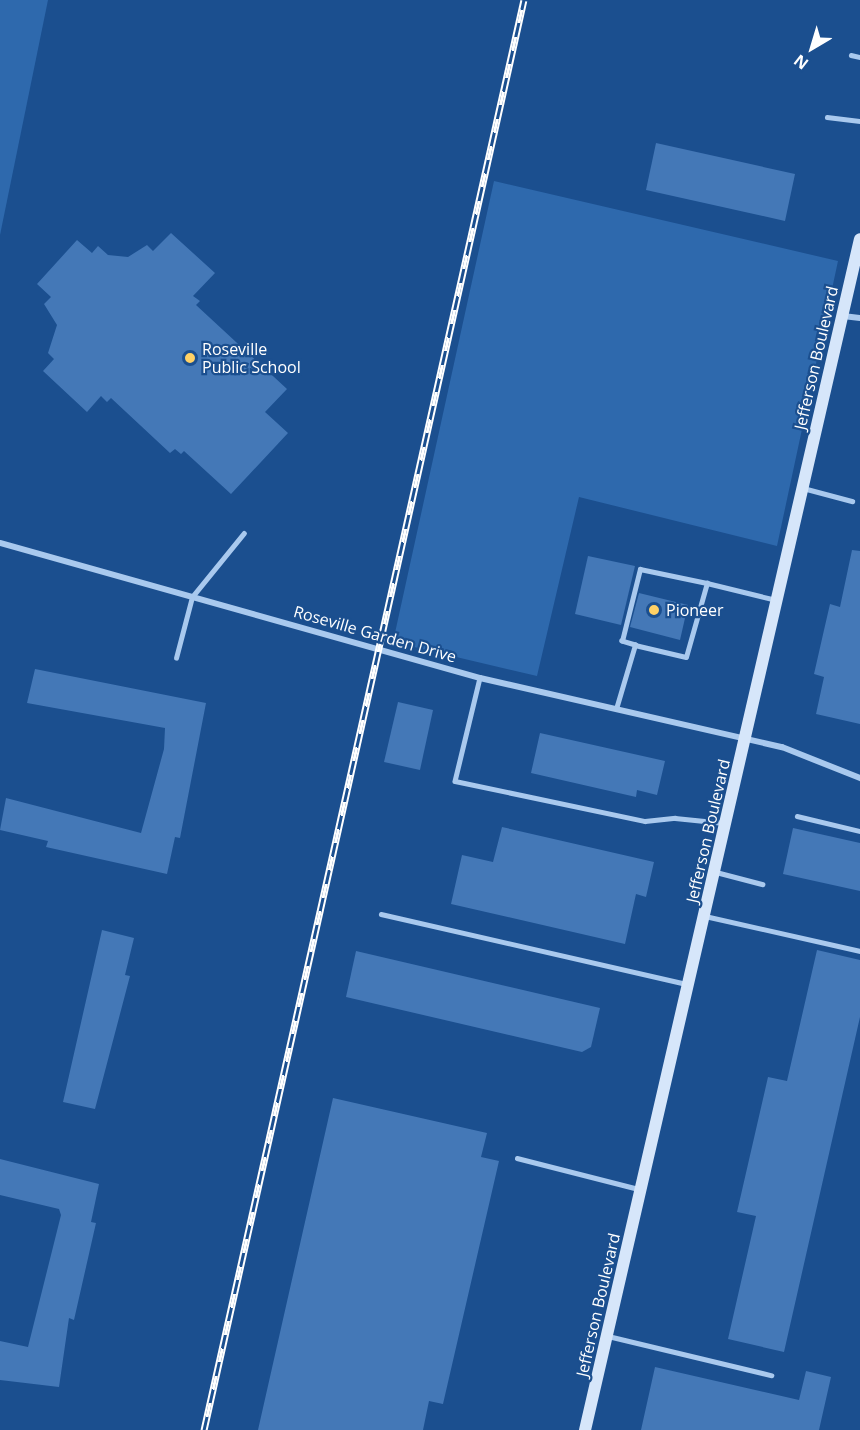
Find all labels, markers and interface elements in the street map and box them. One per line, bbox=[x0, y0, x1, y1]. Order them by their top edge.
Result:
north arrow bbox=[782, 18, 842, 78]
text: N bbox=[789, 50, 813, 75]
street label: Jefferson Boulevard bbox=[790, 284, 842, 432]
place label: Roseville Public School bbox=[202, 339, 301, 377]
marker: Roseville Public School bbox=[183, 351, 197, 365]
place label: Pioneer bbox=[666, 600, 724, 620]
street label: Roseville Garden Drive bbox=[291, 602, 459, 666]
marker: Pioneer bbox=[647, 603, 661, 617]
street label: Jefferson Boulevard bbox=[682, 757, 734, 905]
street label: Jefferson Boulevard bbox=[572, 1231, 624, 1379]

